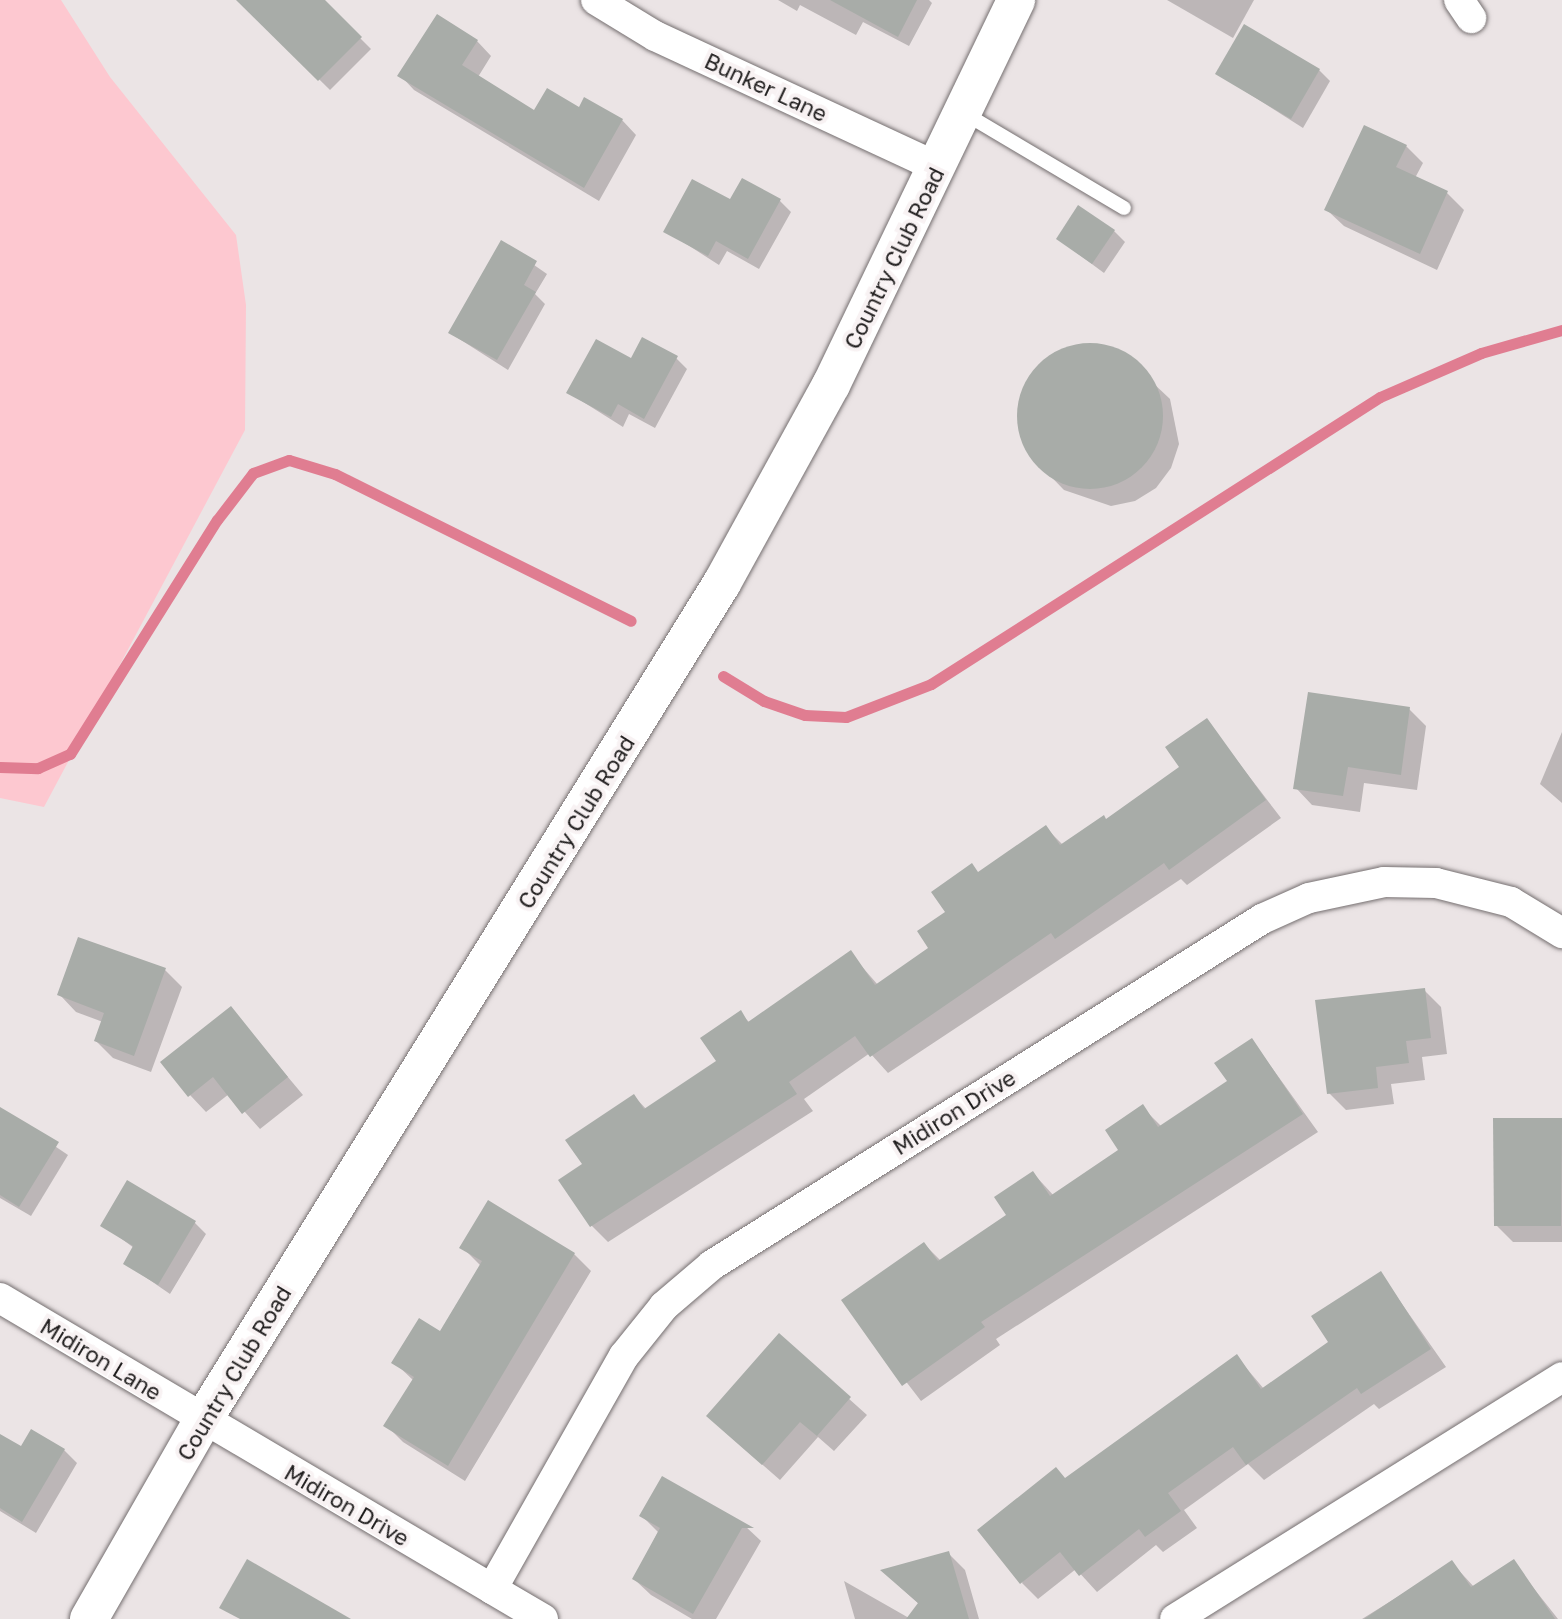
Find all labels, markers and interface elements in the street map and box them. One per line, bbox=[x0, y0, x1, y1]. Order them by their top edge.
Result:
street label: Bunker Lane bbox=[701, 47, 831, 127]
street label: Country Club Road bbox=[839, 163, 949, 353]
street label: Country Club Road bbox=[512, 731, 640, 913]
street label: Midiron Drive bbox=[888, 1064, 1020, 1160]
street label: Country Club Road bbox=[171, 1281, 297, 1465]
street label: Midiron Lane bbox=[36, 1313, 166, 1405]
street label: Midiron Drive bbox=[280, 1459, 414, 1551]

